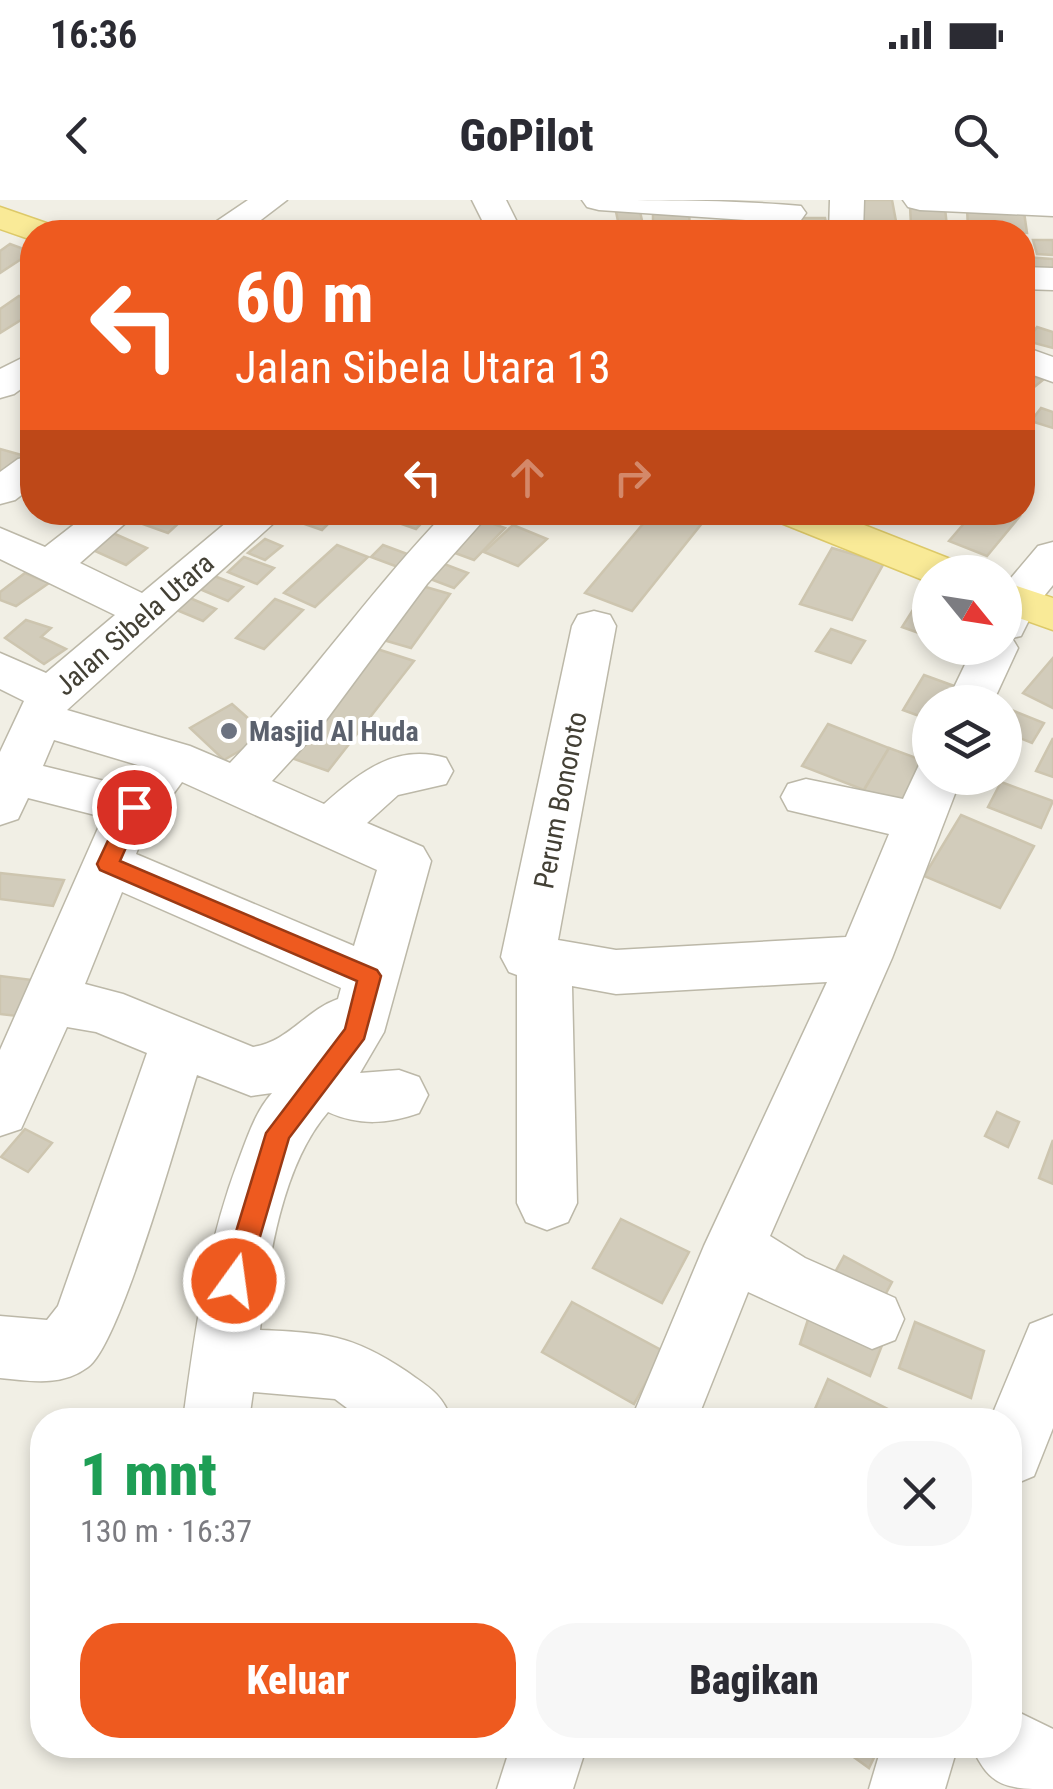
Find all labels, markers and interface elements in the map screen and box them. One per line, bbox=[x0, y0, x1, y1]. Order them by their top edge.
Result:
text: 16:36 bbox=[50, 13, 137, 57]
icon: back bbox=[50, 108, 105, 163]
icon: search bbox=[948, 108, 1003, 163]
text: GoPilot bbox=[460, 109, 593, 162]
text: 60 m bbox=[235, 257, 374, 339]
icon: left bbox=[70, 260, 200, 390]
text: Jalan Sibela Utara 13 bbox=[235, 341, 611, 394]
icon: left bbox=[395, 450, 450, 505]
icon: ahead bbox=[500, 450, 555, 505]
icon: right bbox=[605, 450, 660, 505]
street label: Jalan Sibela Utara bbox=[48, 546, 221, 702]
north arrow bbox=[912, 555, 1022, 665]
map controls bbox=[912, 555, 1022, 795]
button: layers bbox=[912, 685, 1022, 795]
street label: Perum Bonoroto bbox=[527, 709, 594, 891]
place label: Masjid Al Huda bbox=[249, 715, 419, 748]
marker: Masjid Al Huda bbox=[218, 720, 240, 742]
pin bbox=[92, 765, 177, 850]
icon: arrive bbox=[107, 780, 162, 835]
position arrow bbox=[182, 1229, 286, 1333]
text: 1 mnt bbox=[80, 1439, 217, 1510]
button: close bbox=[867, 1441, 972, 1546]
text: 130 m · 16:37 bbox=[80, 1512, 252, 1550]
button: Keluar bbox=[80, 1623, 516, 1738]
button: Bagikan bbox=[536, 1623, 972, 1738]

